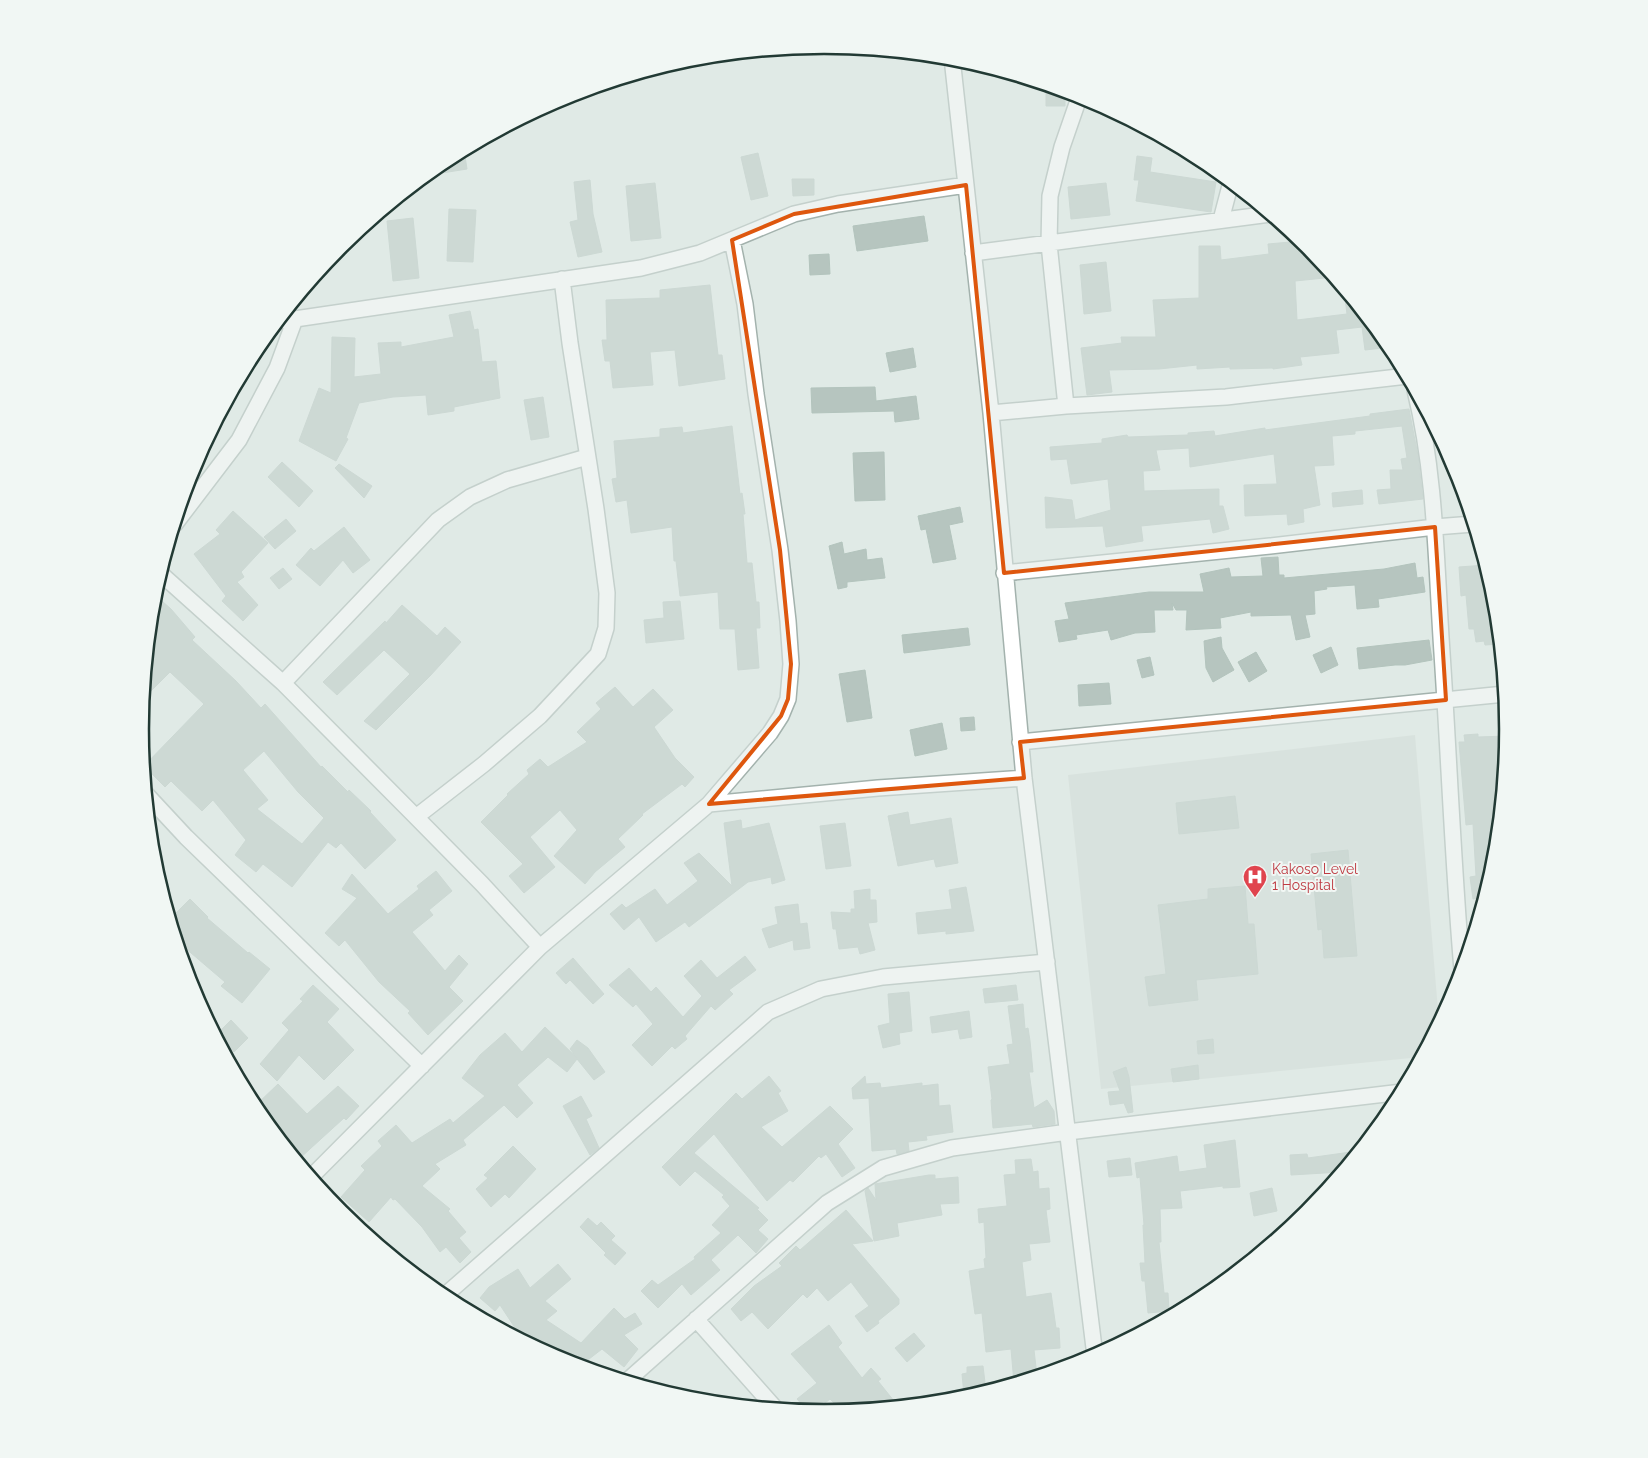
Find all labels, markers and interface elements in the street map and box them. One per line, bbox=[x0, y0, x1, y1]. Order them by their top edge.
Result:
place label: Kakoso Level 1 Hospital bbox=[1272, 861, 1358, 893]
hospital icon: Kakoso Level 1 Hospital bbox=[1242, 864, 1268, 898]

